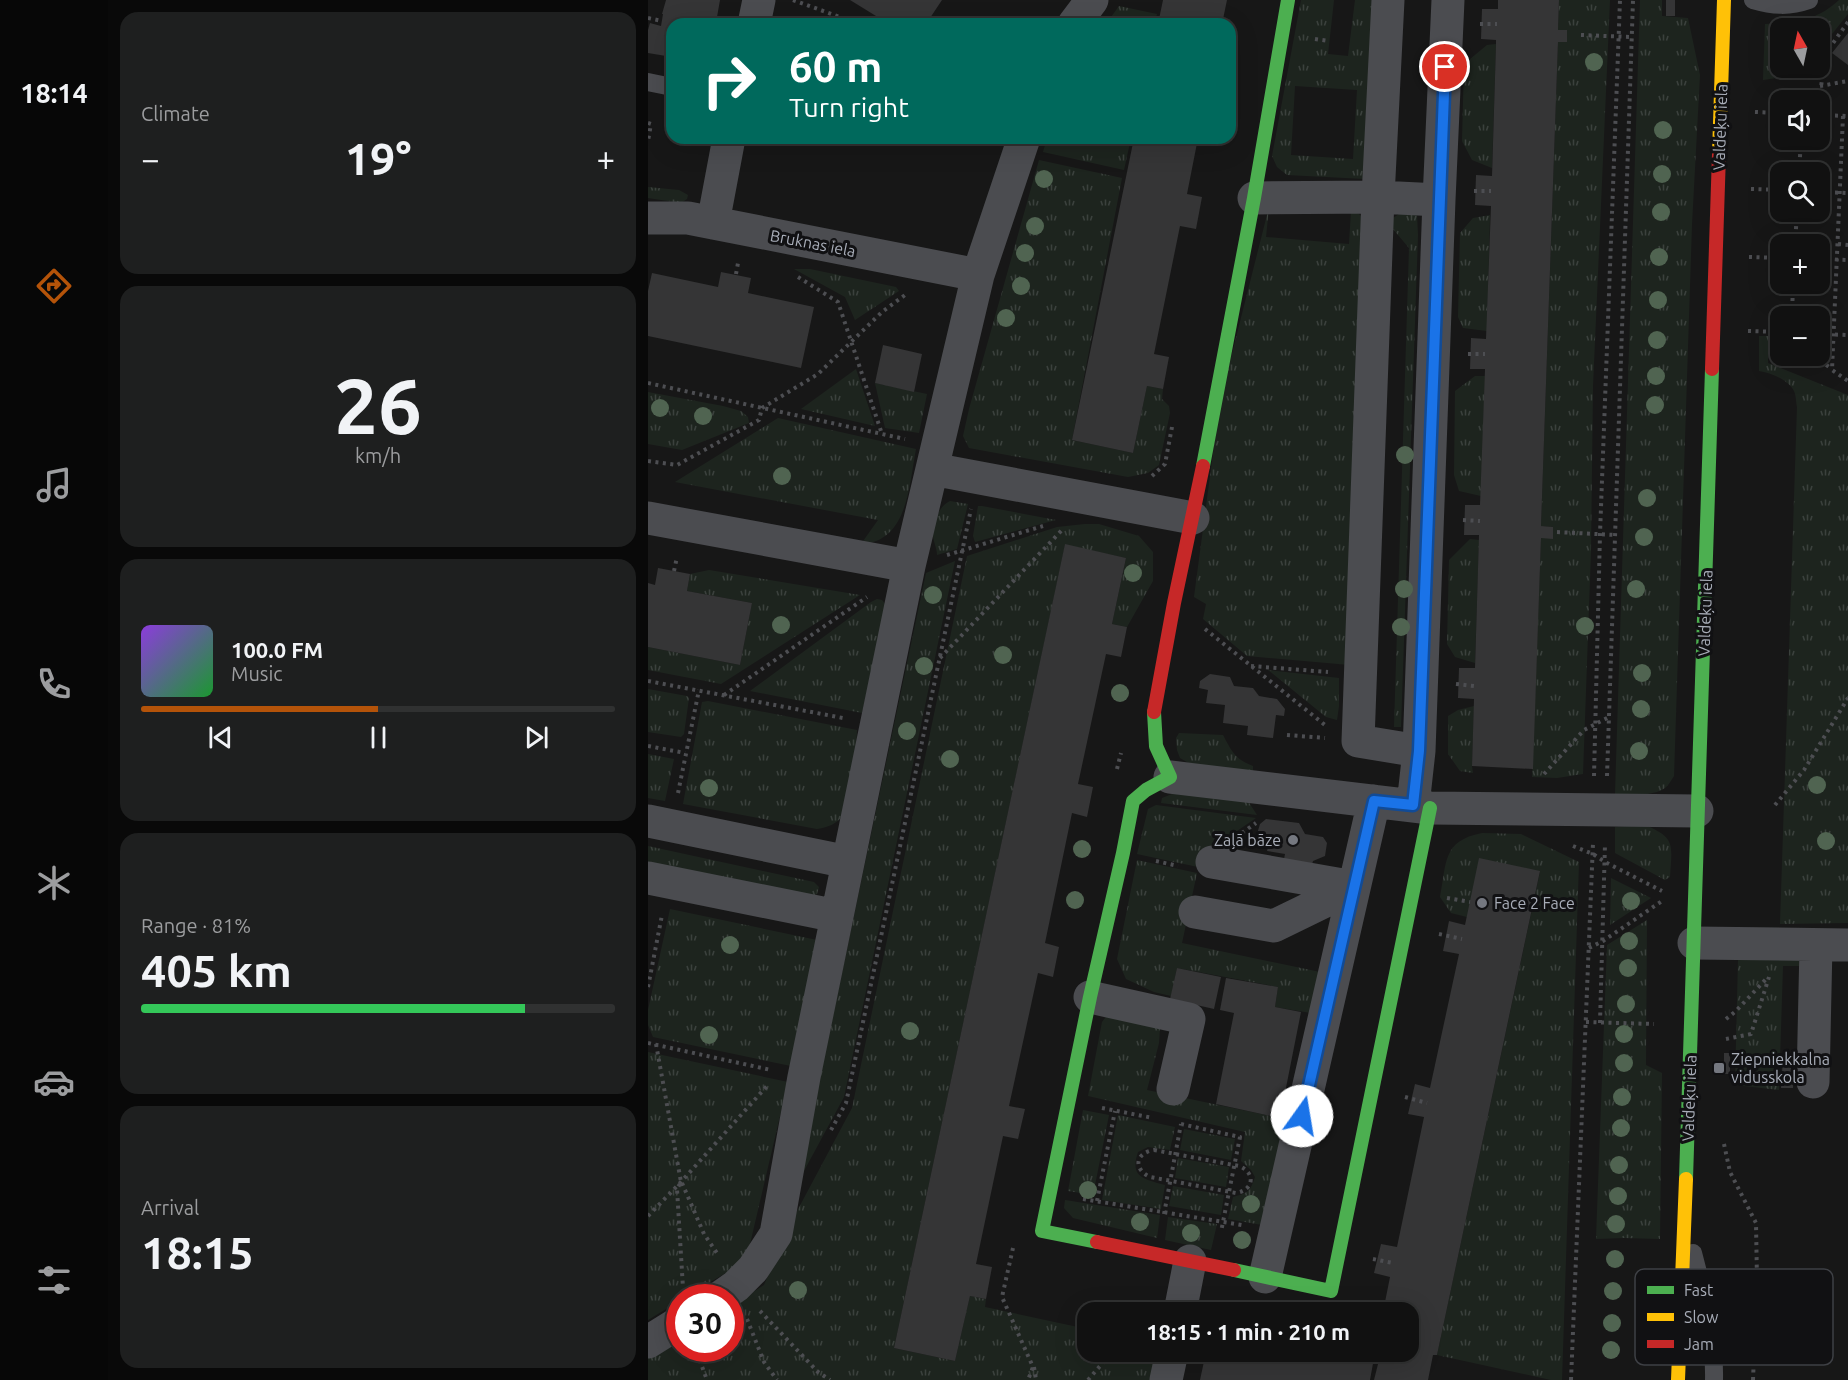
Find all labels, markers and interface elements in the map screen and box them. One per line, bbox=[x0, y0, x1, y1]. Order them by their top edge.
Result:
north arrow bbox=[1770, 18, 1830, 78]
map controls bbox=[1770, 18, 1830, 366]
pin bbox=[1419, 41, 1470, 92]
icon: right bbox=[690, 42, 768, 120]
text: 60 m bbox=[789, 43, 883, 90]
icon: arrive bbox=[1428, 50, 1461, 83]
text: 18:14 bbox=[20, 78, 88, 108]
street label: Valdeķu iela bbox=[1709, 83, 1731, 171]
button: sound bbox=[1770, 90, 1830, 150]
text: Turn right bbox=[789, 92, 909, 122]
text: Climate bbox=[141, 102, 210, 125]
text: 19° bbox=[345, 133, 411, 184]
text: − bbox=[141, 140, 160, 177]
text: + bbox=[596, 140, 615, 177]
button: search bbox=[1770, 162, 1830, 222]
street label: Bruknas iela bbox=[769, 226, 857, 260]
button: + bbox=[1770, 234, 1830, 294]
icon: directions bbox=[33, 265, 75, 307]
button: − bbox=[1770, 306, 1830, 366]
text: 26 bbox=[334, 361, 422, 449]
text: km/h bbox=[355, 444, 401, 467]
icon: music bbox=[33, 464, 75, 506]
street label: Valdeķu iela bbox=[1694, 569, 1716, 657]
text: 100.0 FM bbox=[231, 637, 323, 662]
text: Music bbox=[231, 662, 283, 685]
icon: phone bbox=[33, 663, 75, 705]
icon: previous bbox=[204, 721, 237, 754]
icon: pause bbox=[362, 721, 395, 754]
icon: next bbox=[520, 721, 553, 754]
place label: Zaļā bāze bbox=[1214, 831, 1281, 849]
marker: Zaļā bāze bbox=[1286, 833, 1300, 847]
icon: climate bbox=[33, 862, 75, 904]
place label: Face 2 Face bbox=[1494, 894, 1575, 912]
marker: Face 2 Face bbox=[1475, 896, 1489, 910]
text: Range · 81% bbox=[141, 914, 251, 937]
text: 405 km bbox=[141, 945, 292, 996]
place label: Ziepniekkalna vidusskola bbox=[1731, 1050, 1830, 1086]
street label: Valdeķu iela bbox=[1678, 1054, 1700, 1142]
icon: car bbox=[33, 1061, 75, 1103]
marker: Ziepniekkalna vidusskola bbox=[1712, 1061, 1726, 1075]
position arrow bbox=[1270, 1084, 1334, 1148]
text: Arrival bbox=[141, 1196, 199, 1219]
text: 18:15 bbox=[141, 1227, 254, 1278]
icon: filters bbox=[33, 1259, 75, 1301]
legend bbox=[1635, 1269, 1833, 1365]
text: Fast bbox=[1684, 1281, 1714, 1299]
speed limit sign: 30 bbox=[666, 1284, 744, 1362]
text: Slow bbox=[1684, 1308, 1719, 1326]
text: 18:15 · 1 min · 210 m bbox=[1146, 1319, 1350, 1344]
text: Jam bbox=[1684, 1335, 1714, 1353]

